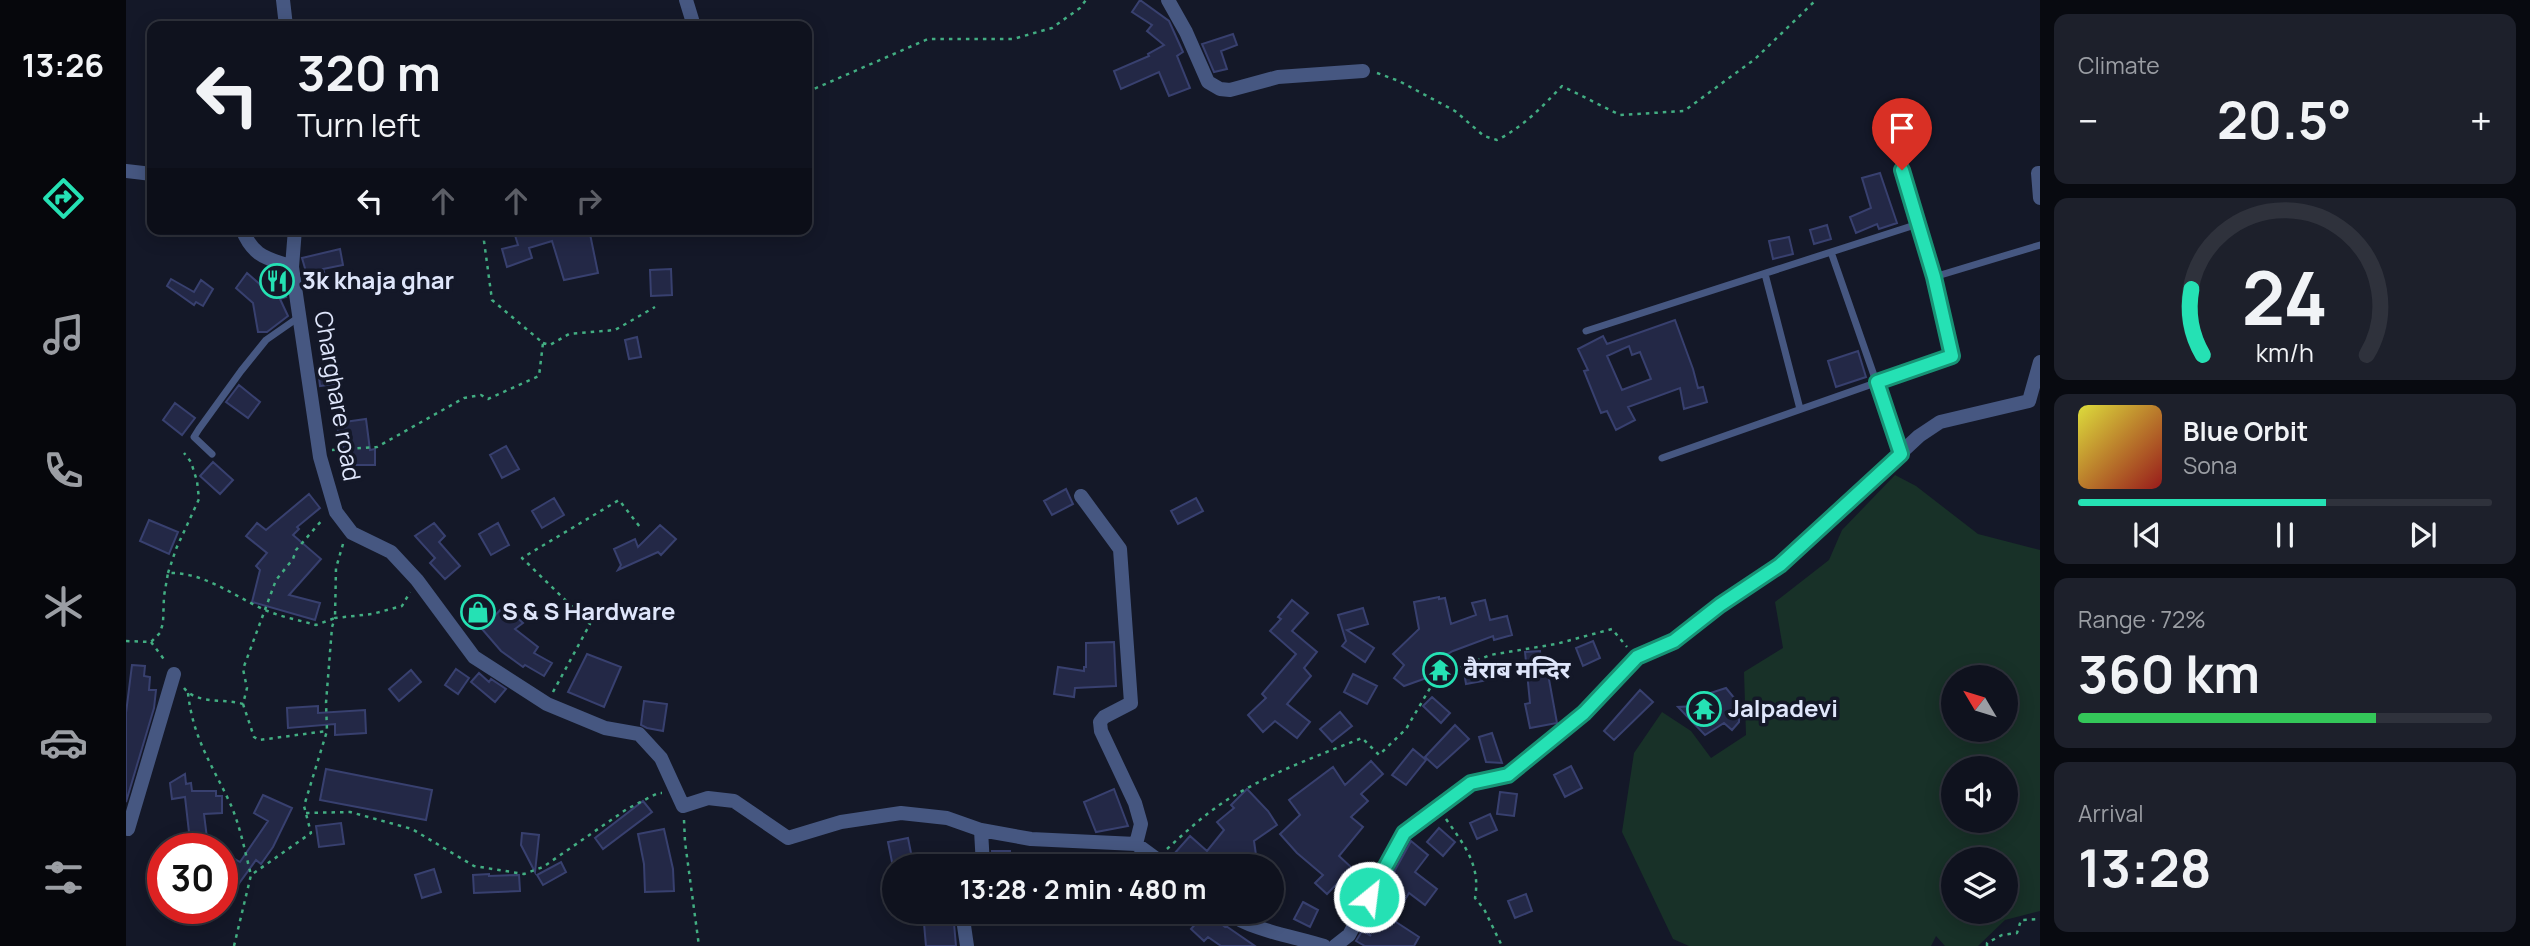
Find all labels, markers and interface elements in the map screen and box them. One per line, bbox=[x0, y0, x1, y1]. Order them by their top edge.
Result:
text: 320 m bbox=[297, 39, 441, 106]
text: 13:26 bbox=[22, 43, 104, 87]
icon: left bbox=[182, 49, 273, 140]
text: Climate bbox=[2078, 49, 2160, 81]
text: 20.5° bbox=[2217, 84, 2352, 155]
text: − bbox=[2078, 94, 2099, 146]
text: + bbox=[2470, 94, 2492, 146]
pin bbox=[1872, 98, 1932, 170]
text: Turn left bbox=[297, 103, 421, 147]
icon: arrive bbox=[1883, 109, 1921, 147]
icon: directions bbox=[39, 174, 88, 223]
icon: left bbox=[351, 182, 389, 220]
icon: ahead bbox=[424, 182, 462, 220]
icon: ahead bbox=[497, 182, 535, 220]
icon: right bbox=[570, 182, 608, 220]
text: 24 bbox=[2242, 247, 2328, 347]
restaurant icon: 3k khaja ghar bbox=[258, 262, 296, 300]
place label: 3k khaja ghar bbox=[302, 263, 454, 296]
street label: Charghare road bbox=[307, 308, 370, 483]
icon: music bbox=[39, 310, 88, 359]
text: km/h bbox=[2256, 335, 2314, 370]
text: Blue Orbit bbox=[2183, 413, 2308, 449]
icon: phone bbox=[39, 446, 88, 495]
text: Sona bbox=[2183, 449, 2237, 481]
icon: previous bbox=[2128, 516, 2166, 554]
icon: pause bbox=[2266, 516, 2304, 554]
icon: next bbox=[2404, 516, 2442, 554]
icon: climate bbox=[39, 582, 88, 631]
shop icon: S & S Hardware bbox=[459, 593, 497, 631]
place label: S & S Hardware bbox=[502, 594, 675, 627]
text: Range · 72% bbox=[2078, 603, 2206, 635]
text: 360 km bbox=[2078, 638, 2260, 709]
temple icon: वैराब मन्दिर bbox=[1421, 651, 1459, 689]
place label: वैराब मन्दिर bbox=[1464, 652, 1571, 685]
north arrow bbox=[1941, 665, 2018, 742]
map controls bbox=[1941, 665, 2018, 924]
temple icon: Jalpadevi bbox=[1685, 690, 1723, 728]
place label: Jalpadevi bbox=[1728, 691, 1838, 724]
icon: car bbox=[39, 718, 88, 767]
button: sound bbox=[1941, 756, 2018, 833]
text: Arrival bbox=[2078, 797, 2144, 829]
text: 13:28 bbox=[2078, 832, 2212, 903]
speed limit sign: 30 bbox=[147, 833, 238, 924]
button: layers bbox=[1941, 847, 2018, 924]
icon: filters bbox=[39, 853, 88, 902]
position arrow bbox=[1332, 860, 1406, 934]
text: 13:28 · 2 min · 480 m bbox=[960, 871, 1206, 907]

